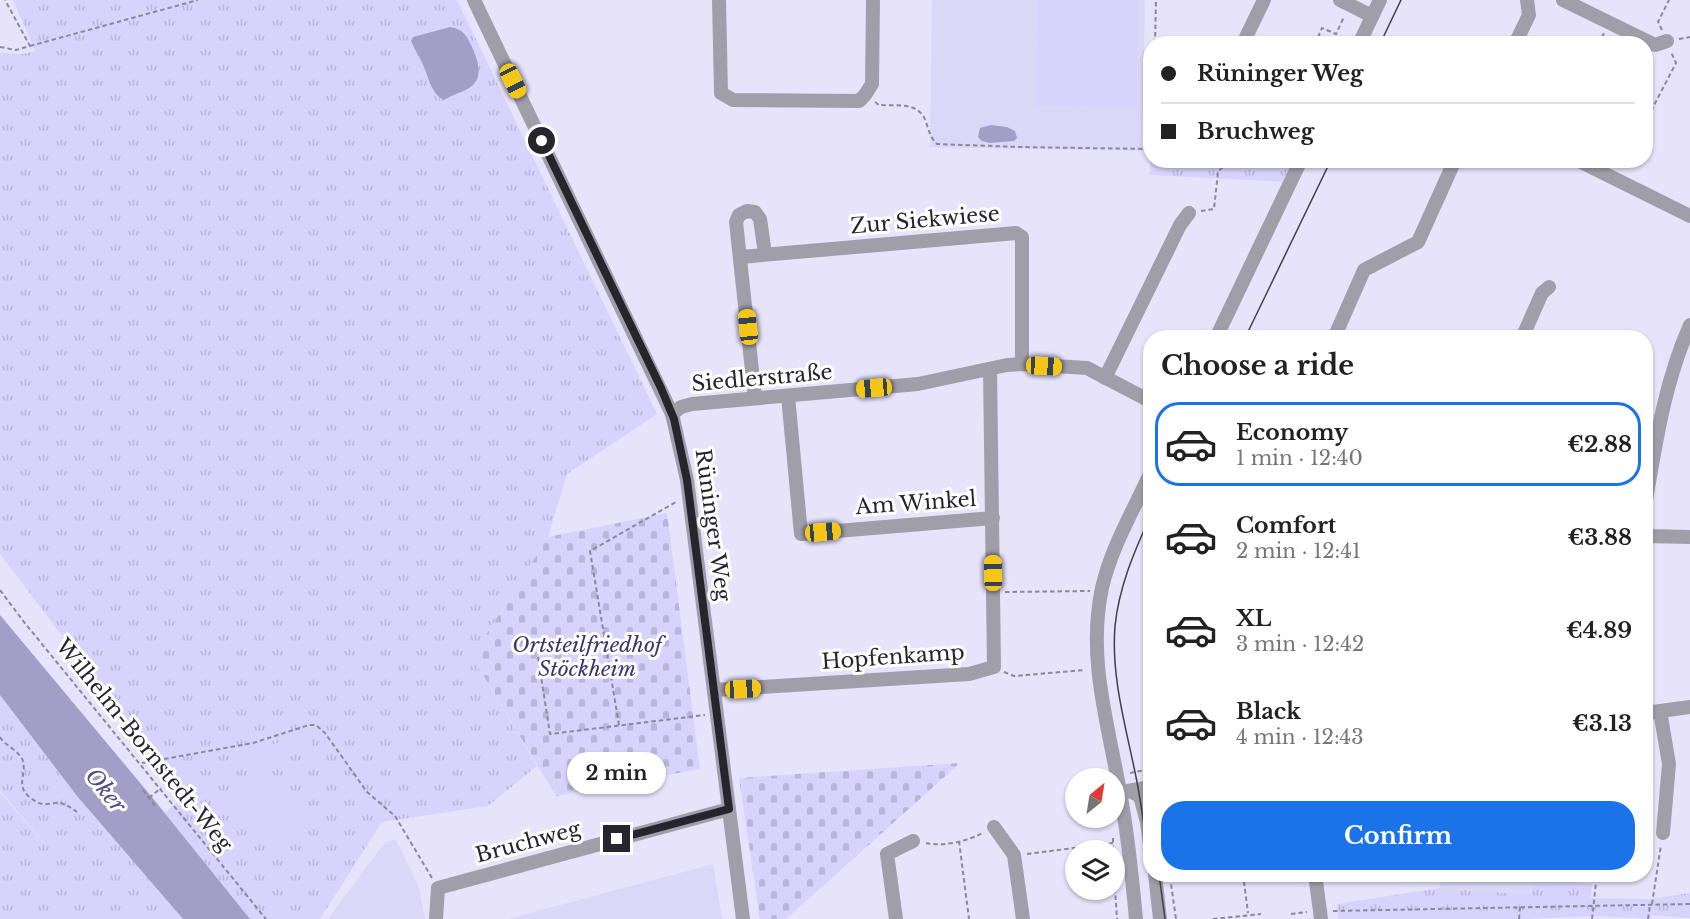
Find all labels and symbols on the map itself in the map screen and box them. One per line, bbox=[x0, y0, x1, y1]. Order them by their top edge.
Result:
car bbox=[497, 61, 529, 101]
route start bbox=[528, 127, 555, 154]
street label: Zur Siekwiese bbox=[849, 201, 1001, 239]
car bbox=[737, 308, 759, 346]
car bbox=[1026, 356, 1062, 376]
street label: Siedlerstraße bbox=[690, 359, 834, 397]
car bbox=[855, 377, 893, 399]
street label: Rüninger Weg bbox=[689, 447, 737, 603]
street label: Am Winkel bbox=[854, 486, 977, 520]
car bbox=[804, 521, 842, 543]
car bbox=[984, 555, 1002, 591]
park label: Ortsteilfriedhof Stöckheim bbox=[512, 632, 667, 682]
street label: Wilhelm-Bornstedt-Weg bbox=[49, 633, 238, 857]
street label: Hopfenkamp bbox=[821, 639, 965, 675]
car bbox=[725, 679, 761, 699]
callout: 2 min bbox=[568, 752, 666, 794]
water label: Oker bbox=[80, 763, 132, 819]
north arrow bbox=[1065, 768, 1125, 828]
street label: Bruchweg bbox=[473, 815, 584, 868]
route end bbox=[603, 825, 630, 852]

